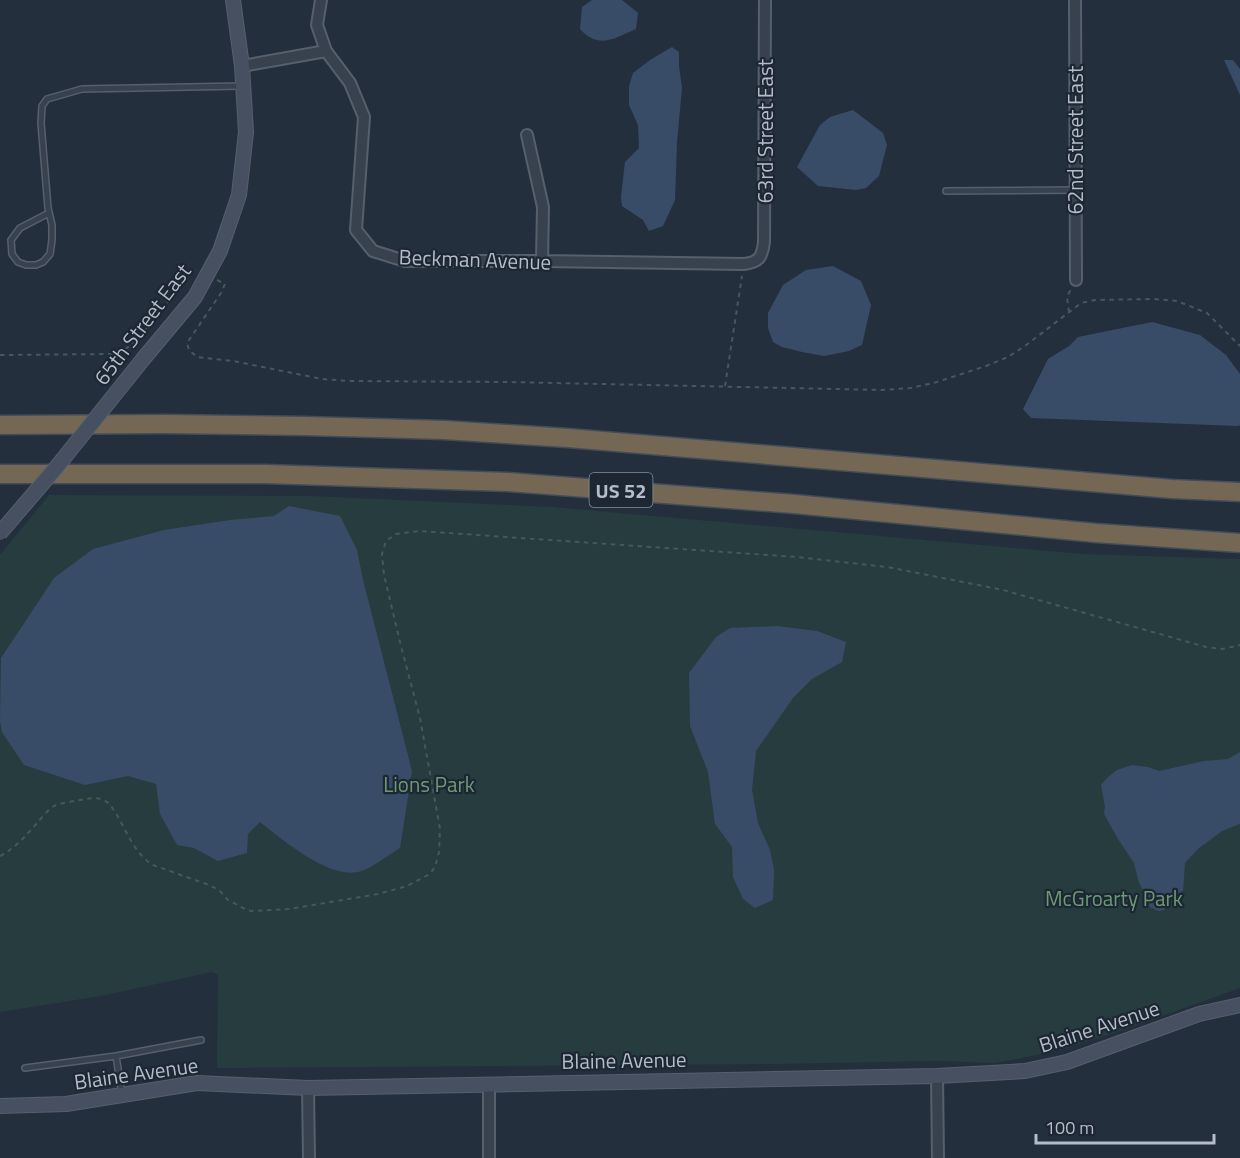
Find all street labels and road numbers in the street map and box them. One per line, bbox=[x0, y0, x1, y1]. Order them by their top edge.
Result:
street label: 63rd Street East bbox=[749, 58, 781, 203]
street label: 62nd Street East bbox=[1059, 65, 1091, 214]
street label: Beckman Avenue bbox=[398, 240, 552, 278]
street label: 65th Street East bbox=[86, 256, 199, 391]
road number: US 52 bbox=[590, 473, 652, 507]
street label: Blaine Avenue bbox=[1035, 991, 1163, 1061]
street label: Blaine Avenue bbox=[561, 1043, 687, 1077]
street label: Blaine Avenue bbox=[72, 1048, 200, 1098]

